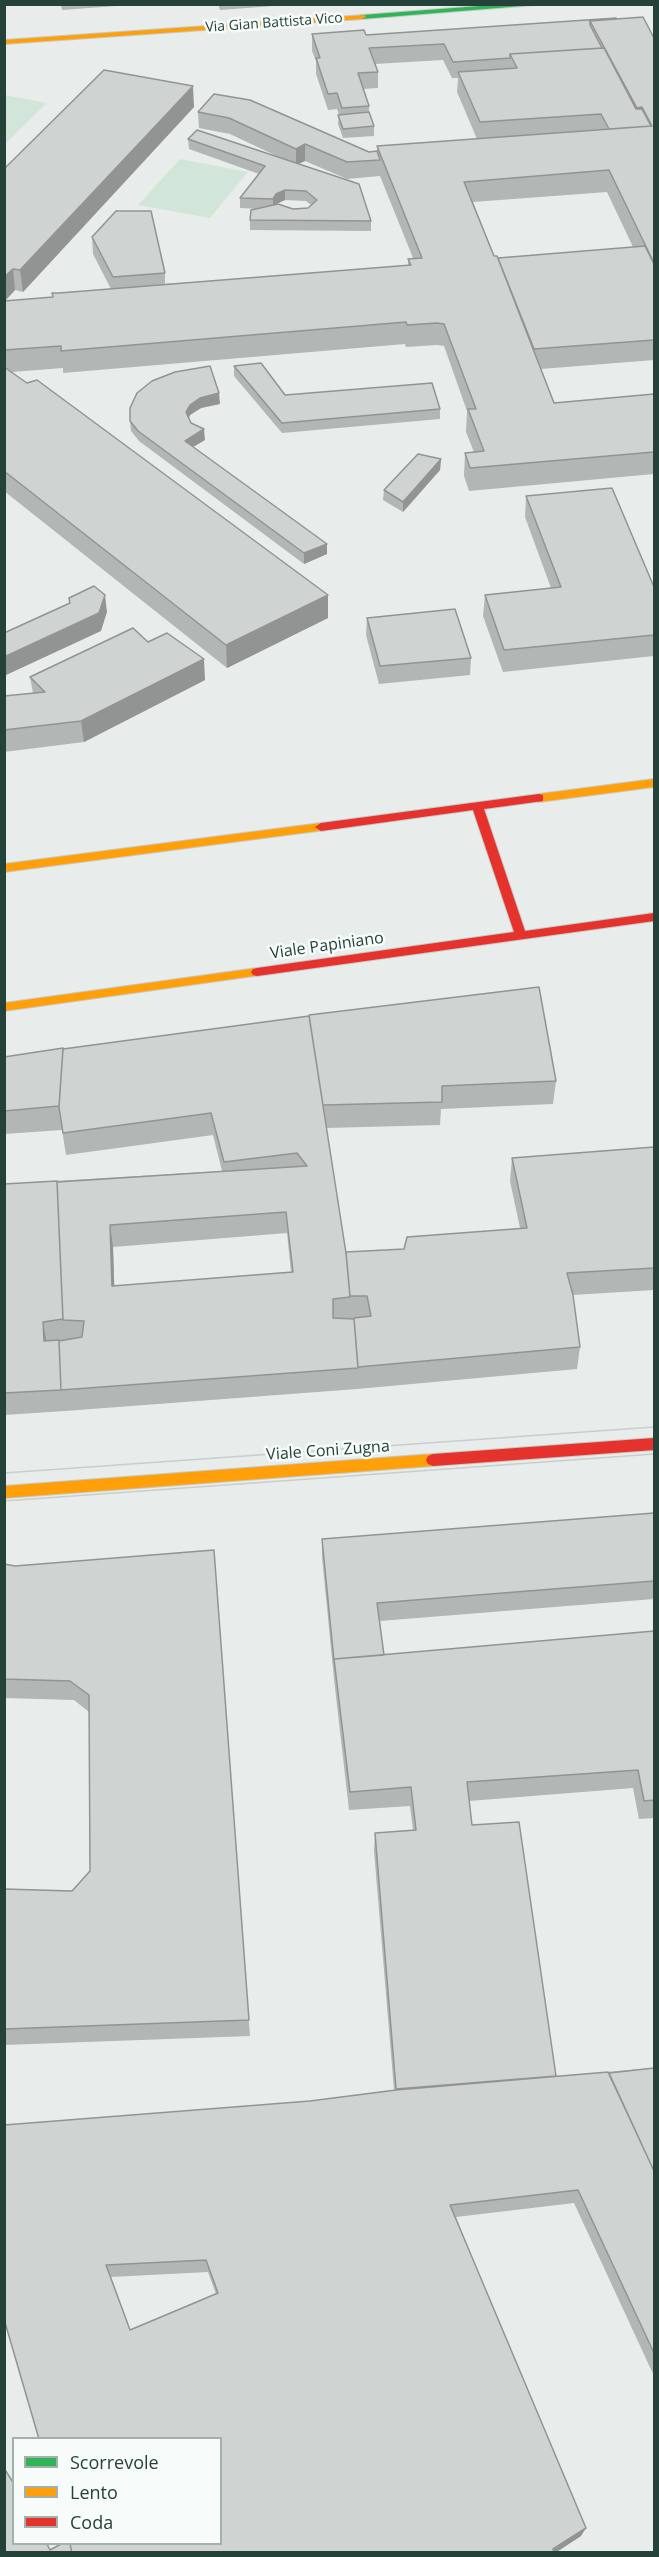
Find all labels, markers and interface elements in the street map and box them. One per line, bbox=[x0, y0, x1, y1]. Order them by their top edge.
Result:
street label: Via Gian Battista Vico bbox=[205, 10, 343, 36]
street label: Viale Papiniano bbox=[269, 929, 385, 963]
street label: Viale Coni Zugna bbox=[266, 1437, 390, 1465]
legend bbox=[12, 2437, 222, 2545]
text: Scorrevole bbox=[70, 2450, 159, 2474]
text: Lento bbox=[70, 2480, 118, 2504]
text: Coda bbox=[70, 2510, 113, 2534]

